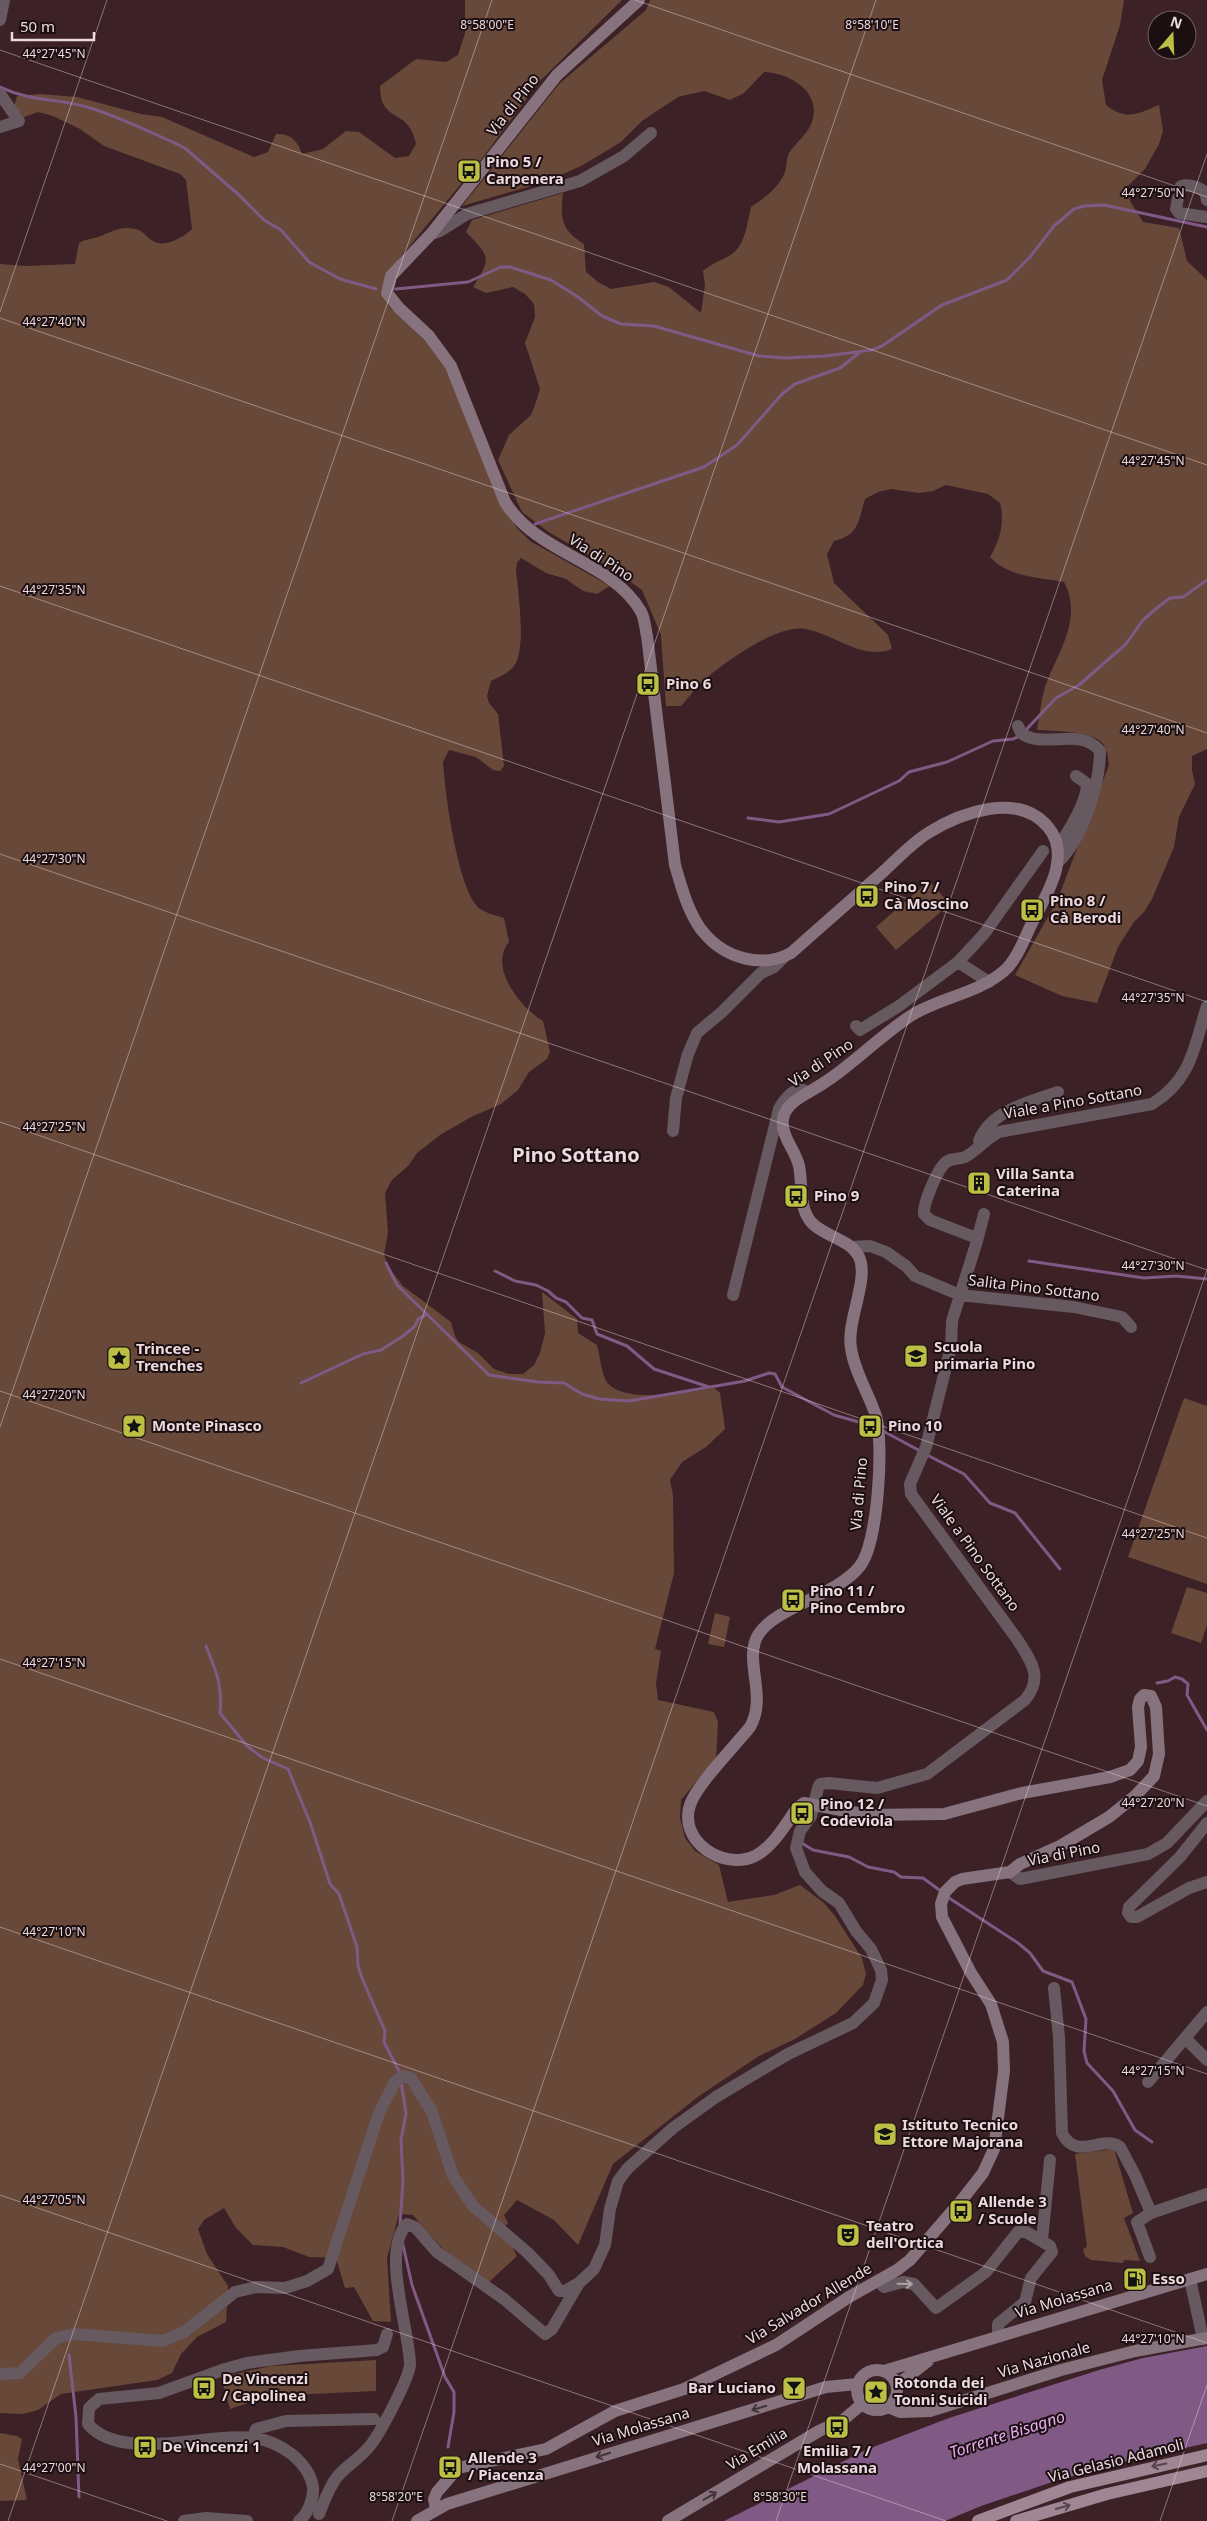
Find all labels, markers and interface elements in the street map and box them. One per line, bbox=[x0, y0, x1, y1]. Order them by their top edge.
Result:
scale bar bbox=[12, 10, 95, 42]
north arrow bbox=[1147, 10, 1197, 60]
text: N bbox=[1168, 11, 1185, 33]
text: 50 m bbox=[20, 16, 55, 36]
text: 8°58'00"E bbox=[460, 16, 514, 33]
text: 8°58'10"E bbox=[845, 16, 899, 33]
text: 44°27'45"N bbox=[22, 45, 86, 62]
street label: Via di Pino bbox=[482, 69, 543, 139]
place label: Pino 5 / Carpenera bbox=[486, 151, 564, 188]
bus stop icon: Pino 5 / Carpenera bbox=[456, 158, 482, 184]
text: 44°27'50"N bbox=[1121, 184, 1185, 201]
text: 44°27'40"N bbox=[22, 313, 86, 330]
text: 44°27'45"N bbox=[1121, 452, 1185, 469]
street label: Via di Pino bbox=[565, 529, 638, 586]
text: 44°27'35"N bbox=[22, 581, 86, 598]
bus stop icon: Pino 6 bbox=[635, 671, 661, 697]
place label: Pino 6 bbox=[666, 673, 712, 693]
text: 44°27'40"N bbox=[1121, 721, 1185, 738]
text: 44°27'30"N bbox=[22, 850, 86, 867]
place label: Pino 7 / Cà Moscino bbox=[884, 876, 969, 913]
bus stop icon: Pino 7 / Cà Moscino bbox=[854, 883, 880, 909]
place label: Pino 8 / Cà Berodi bbox=[1050, 890, 1121, 927]
bus stop icon: Pino 8 / Cà Berodi bbox=[1019, 897, 1045, 923]
text: 44°27'35"N bbox=[1121, 989, 1185, 1006]
street label: Via di Pino bbox=[784, 1033, 856, 1091]
street label: Viale a Pino Sottano bbox=[1002, 1079, 1143, 1123]
text: 44°27'25"N bbox=[22, 1118, 86, 1135]
district label: Pino Sottano bbox=[512, 1141, 640, 1168]
place label: Villa Santa Caterina bbox=[996, 1163, 1075, 1200]
building icon: Villa Santa Caterina bbox=[966, 1170, 992, 1196]
bus stop icon: Pino 9 bbox=[783, 1183, 809, 1209]
place label: Pino 9 bbox=[814, 1185, 860, 1205]
text: 44°27'30"N bbox=[1121, 1257, 1185, 1274]
street label: Salita Pino Sottano bbox=[967, 1269, 1101, 1305]
place label: Scuola primaria Pino bbox=[934, 1336, 1035, 1373]
place label: Trincee - Trenches bbox=[136, 1338, 203, 1375]
school or university icon: Scuola primaria Pino bbox=[903, 1343, 929, 1369]
place icon: Trincee - Trenches bbox=[106, 1345, 132, 1371]
text: 44°27'20"N bbox=[22, 1386, 86, 1403]
place icon: Monte Pinasco bbox=[121, 1413, 147, 1439]
bus stop icon: Pino 10 bbox=[857, 1413, 883, 1439]
place label: Monte Pinasco bbox=[152, 1415, 262, 1435]
place label: Pino 10 bbox=[888, 1415, 942, 1435]
street label: Via di Pino bbox=[845, 1456, 871, 1531]
street label: Viale a Pino Sottano bbox=[927, 1490, 1025, 1615]
text: 44°27'25"N bbox=[1121, 1525, 1185, 1542]
place label: Pino 11 / Pino Cembro bbox=[810, 1580, 905, 1617]
bus stop icon: Pino 11 / Pino Cembro bbox=[780, 1587, 806, 1613]
text: 44°27'15"N bbox=[22, 1654, 86, 1671]
place label: Pino 12 / Codeviola bbox=[820, 1793, 893, 1830]
text: 44°27'20"N bbox=[1121, 1794, 1185, 1811]
bus stop icon: Pino 12 / Codeviola bbox=[789, 1800, 815, 1826]
street label: Via di Pino bbox=[1026, 1836, 1102, 1870]
text: 44°27'10"N bbox=[22, 1923, 86, 1940]
text: 44°27'15"N bbox=[1121, 2062, 1185, 2079]
place label: Istituto Tecnico Ettore Majorana bbox=[902, 2114, 1023, 2151]
school or university icon: Istituto Tecnico Ettore Majorana bbox=[872, 2121, 898, 2147]
text: 44°27'05"N bbox=[22, 2191, 86, 2208]
place label: Allende 3 / Scuole bbox=[978, 2191, 1047, 2228]
bus stop icon: Allende 3 / Scuole bbox=[948, 2198, 974, 2224]
place label: Teatro dell'Ortica bbox=[866, 2215, 944, 2252]
theatre icon: Teatro dell'Ortica bbox=[835, 2222, 861, 2248]
street label: Via Salvador Allende bbox=[742, 2258, 875, 2349]
fuel station icon: Esso bbox=[1122, 2266, 1148, 2292]
place label: Esso bbox=[1152, 2268, 1185, 2288]
street label: Via Molassana bbox=[1013, 2274, 1115, 2322]
one-way arrow bbox=[897, 2279, 913, 2289]
text: 44°27'10"N bbox=[1121, 2330, 1185, 2347]
street label: Via Nazionale bbox=[995, 2336, 1092, 2382]
place label: De Vincenzi / Capolinea bbox=[222, 2368, 308, 2405]
place label: Rotonda dei Tonni Suicidi bbox=[894, 2372, 988, 2409]
bus stop icon: De Vincenzi / Capolinea bbox=[191, 2375, 217, 2401]
bar icon: Bar Luciano bbox=[781, 2375, 807, 2401]
place label: Bar Luciano bbox=[688, 2377, 776, 2397]
place icon: Rotonda dei Tonni Suicidi bbox=[863, 2379, 889, 2405]
street label: Via Molassana bbox=[590, 2402, 692, 2450]
one-way arrow bbox=[751, 2403, 767, 2413]
water label: Torrente Bisagno bbox=[946, 2405, 1068, 2463]
bus stop icon: Emilia 7 / Molassana bbox=[824, 2414, 850, 2440]
street label: Via Emilia bbox=[722, 2422, 791, 2474]
bus stop icon: De Vincenzi 1 bbox=[132, 2434, 158, 2460]
street label: Via Gelasio Adamoli bbox=[1046, 2434, 1186, 2487]
place label: De Vincenzi 1 bbox=[162, 2436, 261, 2456]
place label: Emilia 7 / Molassana bbox=[797, 2440, 877, 2477]
place label: Allende 3 / Piacenza bbox=[468, 2447, 544, 2484]
one-way arrow bbox=[596, 2451, 612, 2460]
bus stop icon: Allende 3 / Piacenza bbox=[437, 2454, 463, 2480]
text: 44°27'00"N bbox=[22, 2459, 86, 2476]
one-way arrow bbox=[1152, 2461, 1168, 2470]
text: 8°58'20"E bbox=[369, 2488, 423, 2505]
text: 8°58'30"E bbox=[753, 2488, 807, 2505]
one-way arrow bbox=[702, 2491, 716, 2501]
one-way arrow bbox=[1055, 2502, 1071, 2512]

